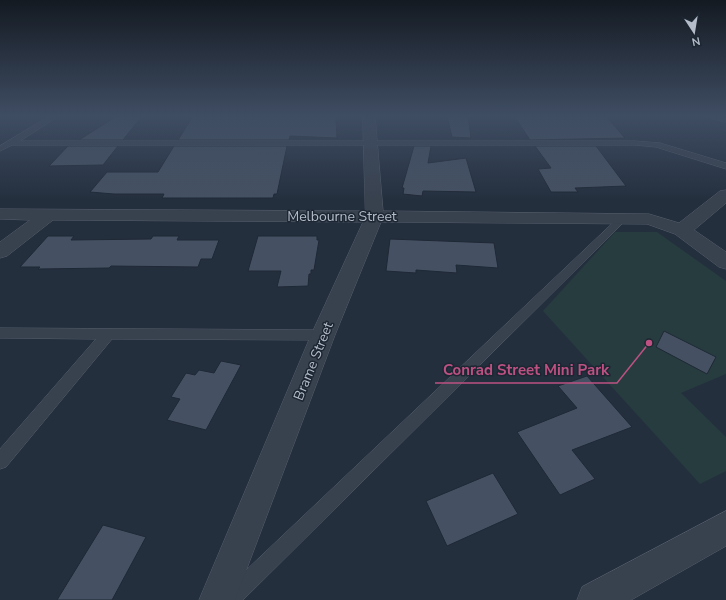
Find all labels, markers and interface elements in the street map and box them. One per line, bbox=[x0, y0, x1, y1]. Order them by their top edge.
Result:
north arrow bbox=[674, 12, 714, 52]
text: N bbox=[690, 33, 702, 49]
street label: Melbourne Street bbox=[287, 207, 397, 226]
street label: Brame Street bbox=[289, 319, 338, 403]
callout: Conrad Street Mini Park bbox=[435, 356, 617, 383]
text: Conrad Street Mini Park bbox=[443, 360, 610, 380]

